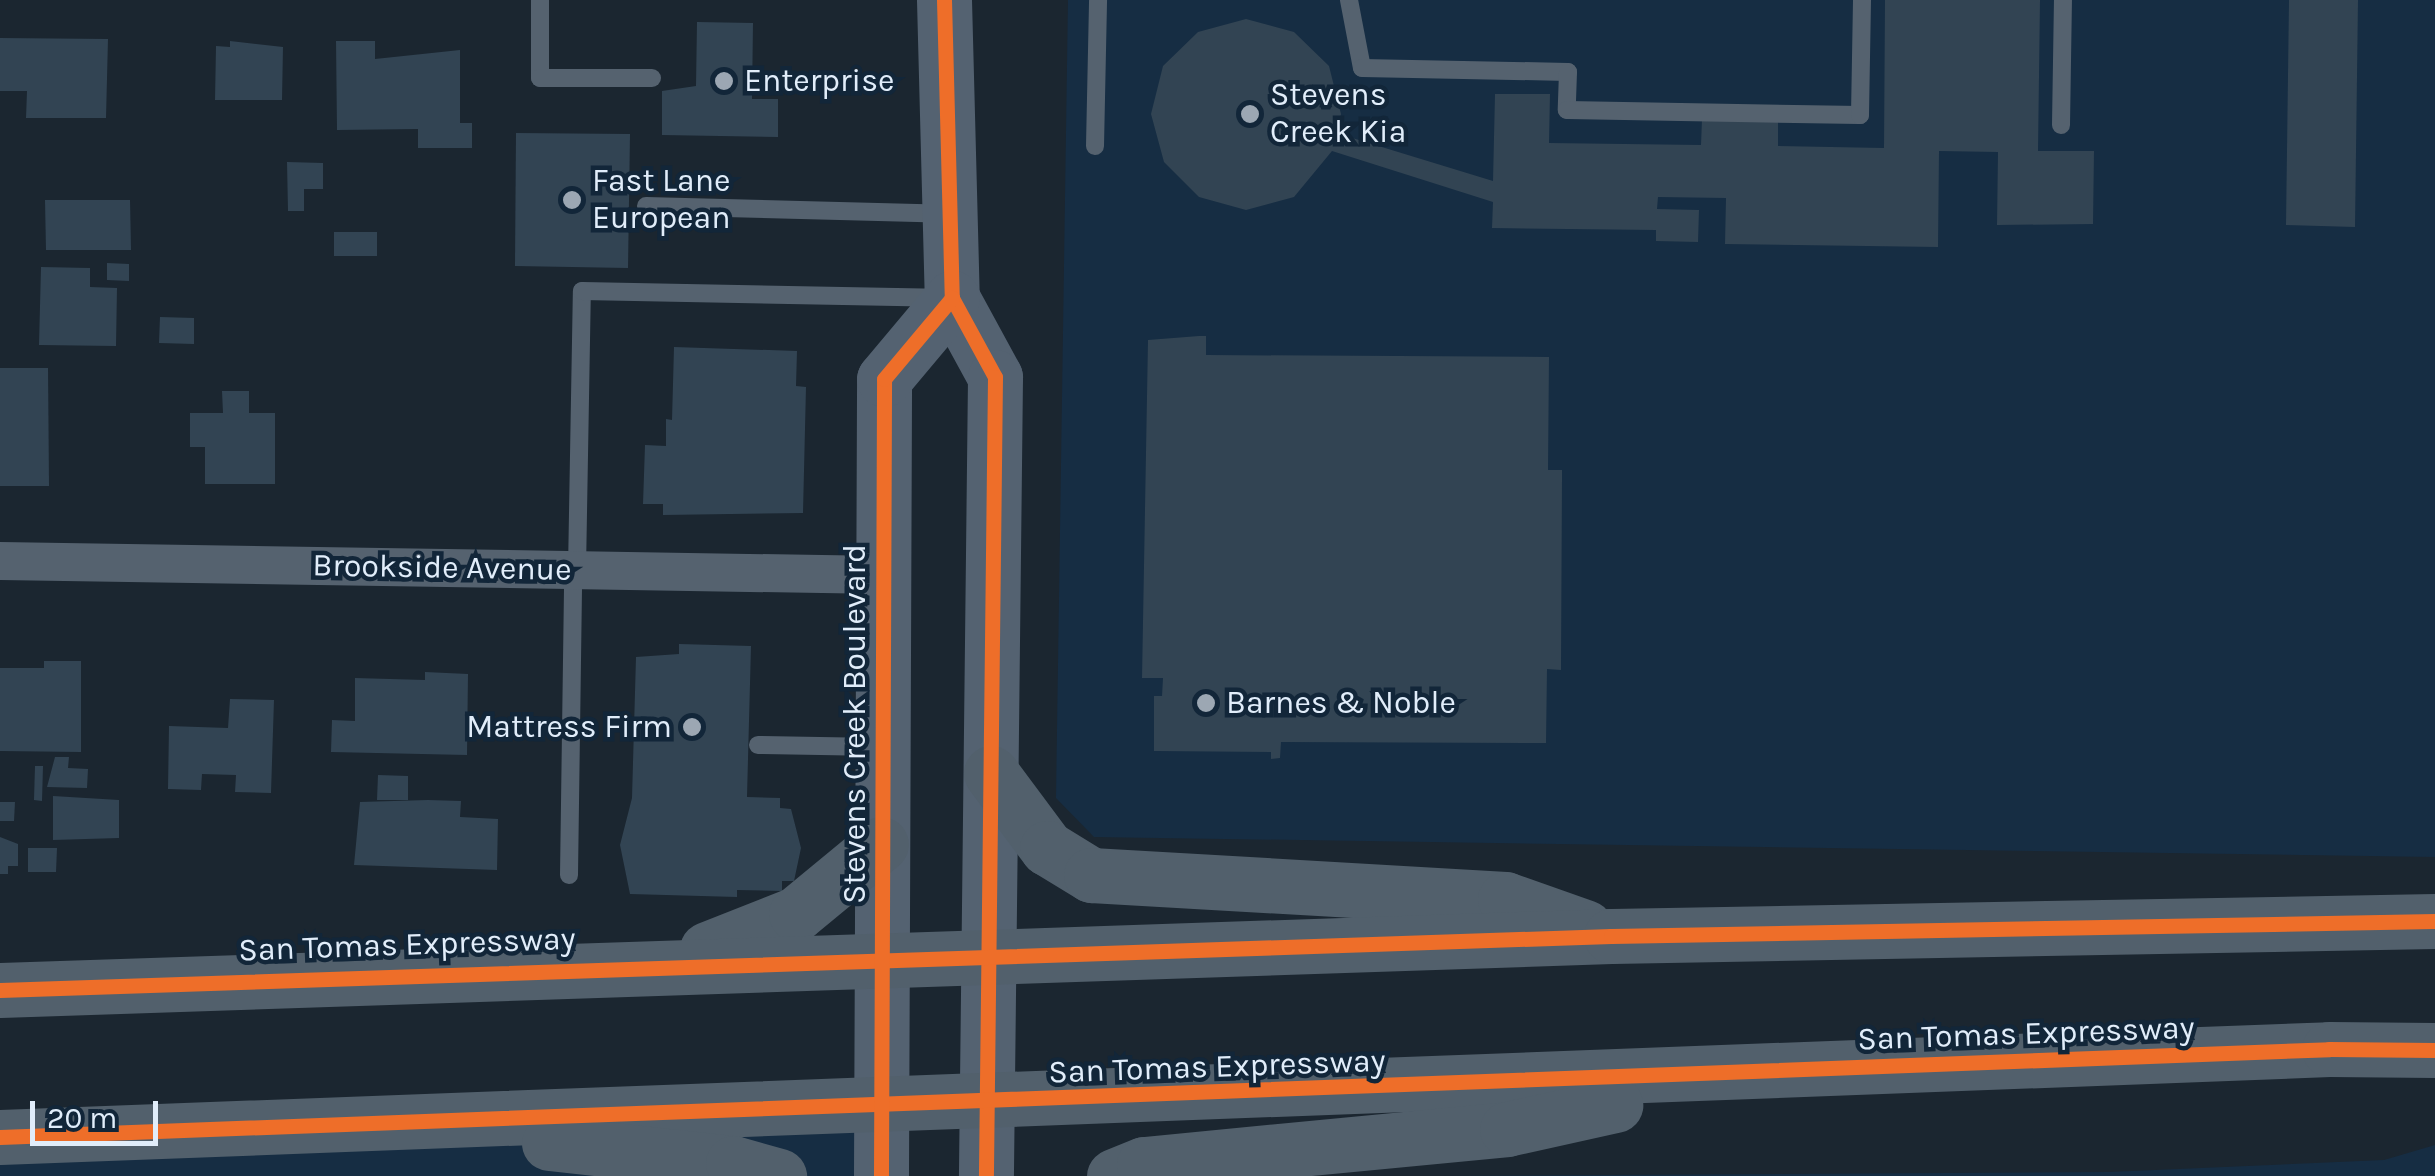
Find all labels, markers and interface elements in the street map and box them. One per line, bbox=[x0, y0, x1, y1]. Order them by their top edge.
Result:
place label: Enterprise bbox=[744, 62, 894, 100]
marker: Enterprise bbox=[713, 70, 735, 92]
place label: Stevens Creek Kia bbox=[1270, 77, 1406, 152]
marker: Stevens Creek Kia bbox=[1239, 103, 1261, 125]
place label: Fast Lane European bbox=[592, 163, 730, 238]
marker: Fast Lane European bbox=[561, 189, 583, 211]
street label: Stevens Creek Boulevard bbox=[836, 544, 874, 904]
street label: Brookside Avenue bbox=[312, 547, 572, 589]
place label: Barnes & Noble bbox=[1226, 684, 1456, 722]
marker: Barnes & Noble bbox=[1195, 692, 1217, 714]
place label: Mattress Firm bbox=[466, 708, 672, 746]
marker: Mattress Firm bbox=[681, 716, 703, 738]
street label: San Tomas Expressway bbox=[238, 920, 576, 970]
street label: San Tomas Expressway bbox=[1857, 1009, 2195, 1059]
street label: San Tomas Expressway bbox=[1048, 1042, 1386, 1092]
scale bar bbox=[35, 1081, 162, 1143]
text: 20 m bbox=[47, 1100, 117, 1136]

